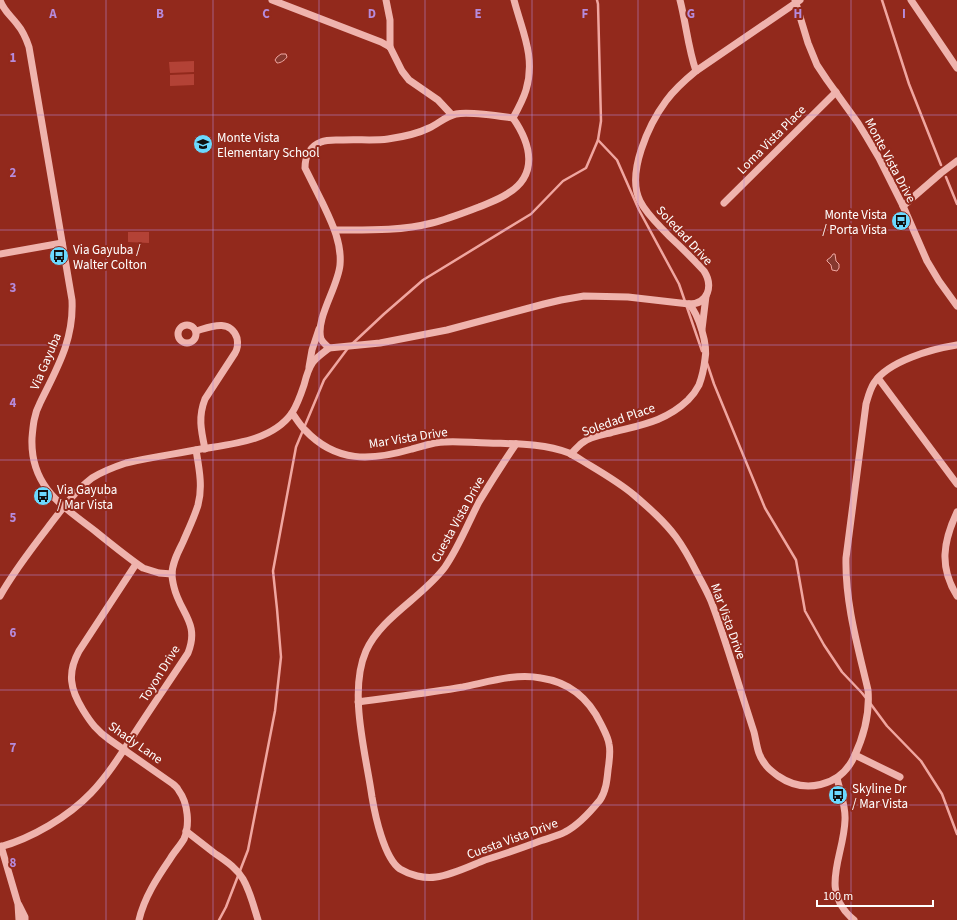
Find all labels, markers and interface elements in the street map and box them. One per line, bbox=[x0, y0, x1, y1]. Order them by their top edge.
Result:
text: A bbox=[48, 5, 57, 23]
text: B bbox=[156, 5, 164, 23]
text: C bbox=[262, 5, 270, 23]
text: D bbox=[368, 5, 376, 23]
text: E bbox=[474, 5, 482, 23]
text: F bbox=[582, 5, 589, 23]
text: G bbox=[687, 5, 695, 23]
text: H bbox=[794, 5, 802, 23]
text: I bbox=[902, 5, 906, 23]
text: 1 bbox=[10, 49, 17, 67]
street label: Loma Vista Place bbox=[733, 101, 810, 178]
street label: Monte Vista Drive bbox=[860, 115, 920, 206]
place label: Monte Vista Elementary School bbox=[217, 129, 319, 162]
school or university icon: Monte Vista Elementary School bbox=[192, 133, 214, 155]
text: 2 bbox=[10, 164, 17, 182]
street label: Soledad Drive bbox=[652, 202, 717, 269]
place label: Monte Vista / Porta Vista bbox=[822, 206, 887, 239]
bus stop icon: Monte Vista / Porta Vista bbox=[890, 210, 912, 232]
place label: Via Gayuba / Walter Colton bbox=[73, 241, 147, 274]
bus stop icon: Via Gayuba / Walter Colton bbox=[48, 245, 70, 267]
text: 3 bbox=[10, 279, 17, 297]
street label: Via Gayuba bbox=[26, 330, 66, 393]
text: 4 bbox=[10, 394, 17, 412]
street label: Soledad Place bbox=[579, 399, 658, 441]
street label: Mar Vista Drive bbox=[367, 423, 449, 453]
street label: Cuesta Vista Drive bbox=[427, 473, 489, 566]
place label: Via Gayuba / Mar Vista bbox=[57, 481, 117, 514]
bus stop icon: Via Gayuba / Mar Vista bbox=[32, 485, 54, 507]
text: 5 bbox=[10, 509, 17, 527]
street label: Mar Vista Drive bbox=[706, 581, 750, 662]
text: 6 bbox=[10, 624, 17, 642]
street label: Toyon Drive bbox=[135, 642, 184, 705]
street label: Shady Lane bbox=[105, 717, 166, 768]
text: 7 bbox=[10, 739, 17, 757]
place label: Skyline Dr / Mar Vista bbox=[852, 780, 908, 813]
bus stop icon: Skyline Dr / Mar Vista bbox=[827, 784, 849, 806]
street label: Cuesta Vista Drive bbox=[464, 814, 560, 864]
text: 8 bbox=[10, 854, 17, 872]
scale bar bbox=[817, 882, 933, 908]
text: 100 m bbox=[823, 888, 853, 905]

